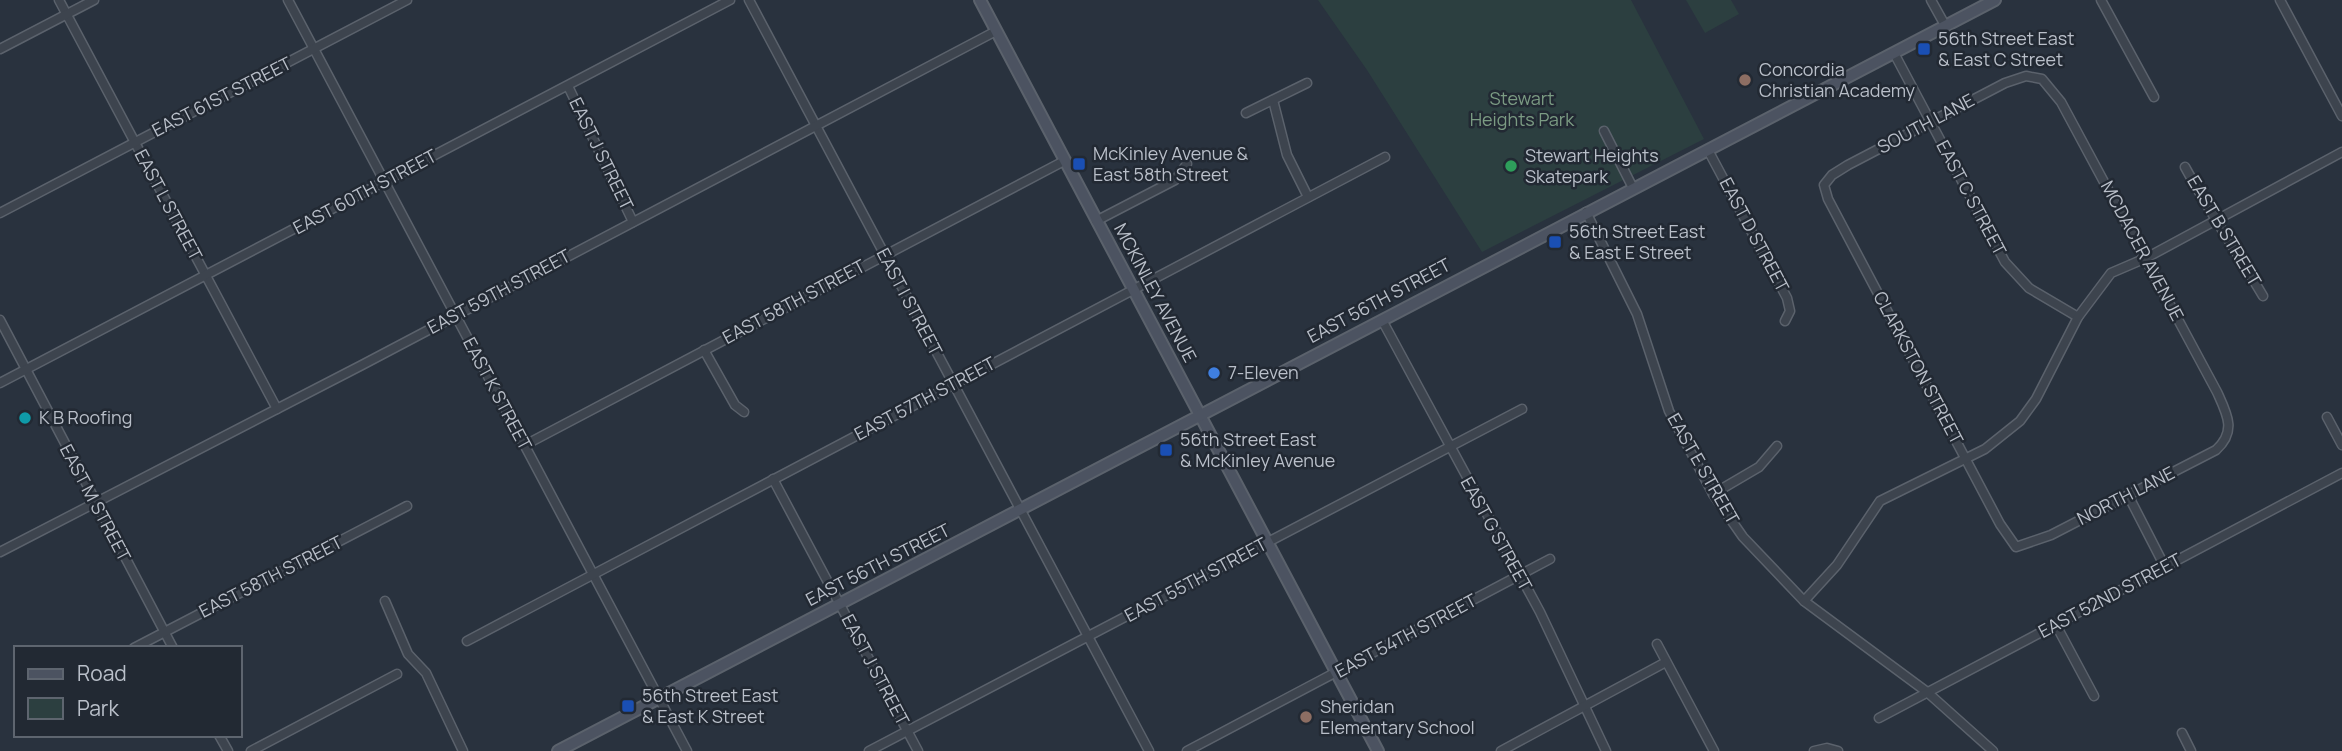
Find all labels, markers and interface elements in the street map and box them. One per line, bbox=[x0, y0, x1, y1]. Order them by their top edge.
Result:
place label: 56th Street East & East C Street bbox=[1938, 26, 2074, 71]
marker: 56th Street East & East C Street bbox=[1916, 41, 1932, 57]
street label: EAST 61ST STREET bbox=[148, 50, 296, 142]
place label: Concordia Christian Academy bbox=[1759, 57, 1916, 102]
marker: Concordia Christian Academy bbox=[1737, 72, 1753, 88]
park label: Stewart Heights Park bbox=[1470, 86, 1575, 131]
street label: SOUTH LANE bbox=[1873, 88, 1978, 159]
street label: EAST J STREET bbox=[564, 93, 640, 214]
street label: EAST C STREET bbox=[1931, 136, 2012, 260]
place label: McKinley Avenue & East 58th Street bbox=[1093, 141, 1249, 186]
street label: EAST 60TH STREET bbox=[289, 143, 441, 239]
place label: Stewart Heights Skatepark bbox=[1525, 143, 1659, 188]
street label: EAST L STREET bbox=[130, 145, 208, 264]
marker: McKinley Avenue & East 58th Street bbox=[1071, 156, 1087, 172]
marker: Stewart Heights Skatepark bbox=[1503, 158, 1519, 174]
street label: EAST B STREET bbox=[2182, 171, 2268, 291]
street label: EAST D STREET bbox=[1715, 173, 1795, 296]
street label: MCDACER AVENUE bbox=[2096, 176, 2190, 325]
street label: MCKINLEY AVENUE bbox=[1109, 219, 1203, 366]
place label: 56th Street East & East E Street bbox=[1569, 219, 1705, 264]
marker: 56th Street East & East E Street bbox=[1547, 234, 1563, 250]
street label: EAST 59TH STREET bbox=[423, 243, 575, 339]
street label: EAST I STREET bbox=[871, 244, 948, 360]
street label: EAST 56TH STREET bbox=[1303, 252, 1455, 348]
street label: EAST 58TH STREET bbox=[718, 253, 869, 349]
street label: CLARKSTON STREET bbox=[1868, 287, 1970, 449]
street label: EAST K STREET bbox=[458, 333, 538, 454]
street label: EAST 57TH STREET bbox=[850, 351, 1000, 446]
place label: 7-Eleven bbox=[1228, 360, 1299, 384]
marker: 7-Eleven bbox=[1206, 365, 1222, 381]
place label: K B Roofing bbox=[39, 405, 132, 429]
street label: EAST E STREET bbox=[1662, 409, 1746, 529]
marker: K B Roofing bbox=[17, 410, 33, 426]
place label: 56th Street East & McKinley Avenue bbox=[1180, 427, 1335, 472]
street label: EAST M STREET bbox=[55, 440, 137, 566]
marker: 56th Street East & McKinley Avenue bbox=[1158, 442, 1174, 458]
street label: NORTH LANE bbox=[2073, 460, 2178, 530]
street label: EAST G STREET bbox=[1456, 472, 1538, 595]
street label: EAST 56TH STREET bbox=[801, 517, 954, 611]
street label: EAST 58TH STREET bbox=[195, 529, 347, 623]
street label: EAST 55TH STREET bbox=[1120, 531, 1271, 627]
street label: EAST 52ND STREET bbox=[2034, 547, 2185, 643]
street label: EAST 54TH STREET bbox=[1330, 587, 1481, 683]
street label: EAST J STREET bbox=[837, 610, 915, 730]
legend bbox=[14, 646, 242, 737]
text: Road bbox=[77, 659, 127, 687]
place label: 56th Street East & East K Street bbox=[642, 683, 778, 728]
text: Park bbox=[77, 694, 119, 722]
place label: Sheridan Elementary School bbox=[1320, 694, 1475, 739]
marker: 56th Street East & East K Street bbox=[620, 698, 636, 714]
marker: Sheridan Elementary School bbox=[1298, 709, 1314, 725]

